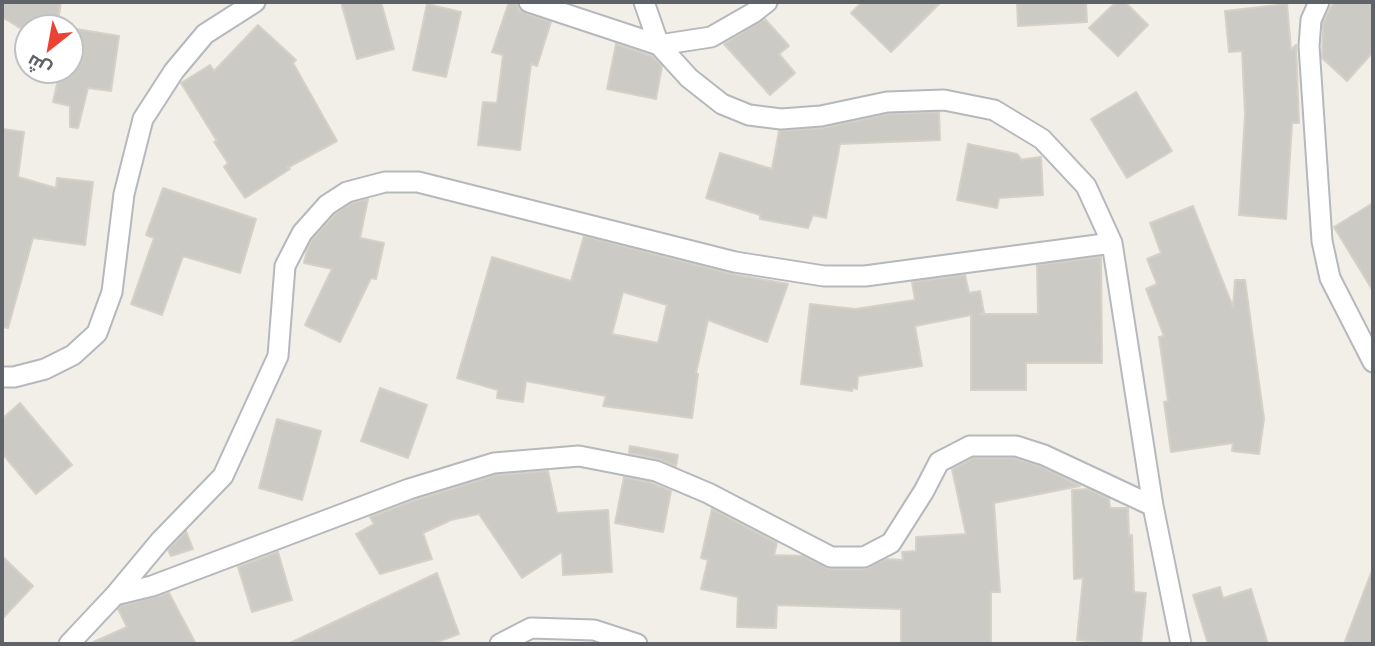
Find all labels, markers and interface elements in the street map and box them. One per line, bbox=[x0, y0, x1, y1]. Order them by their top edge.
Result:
north arrow bbox=[14, 14, 84, 84]
text: ش bbox=[23, 50, 55, 82]

